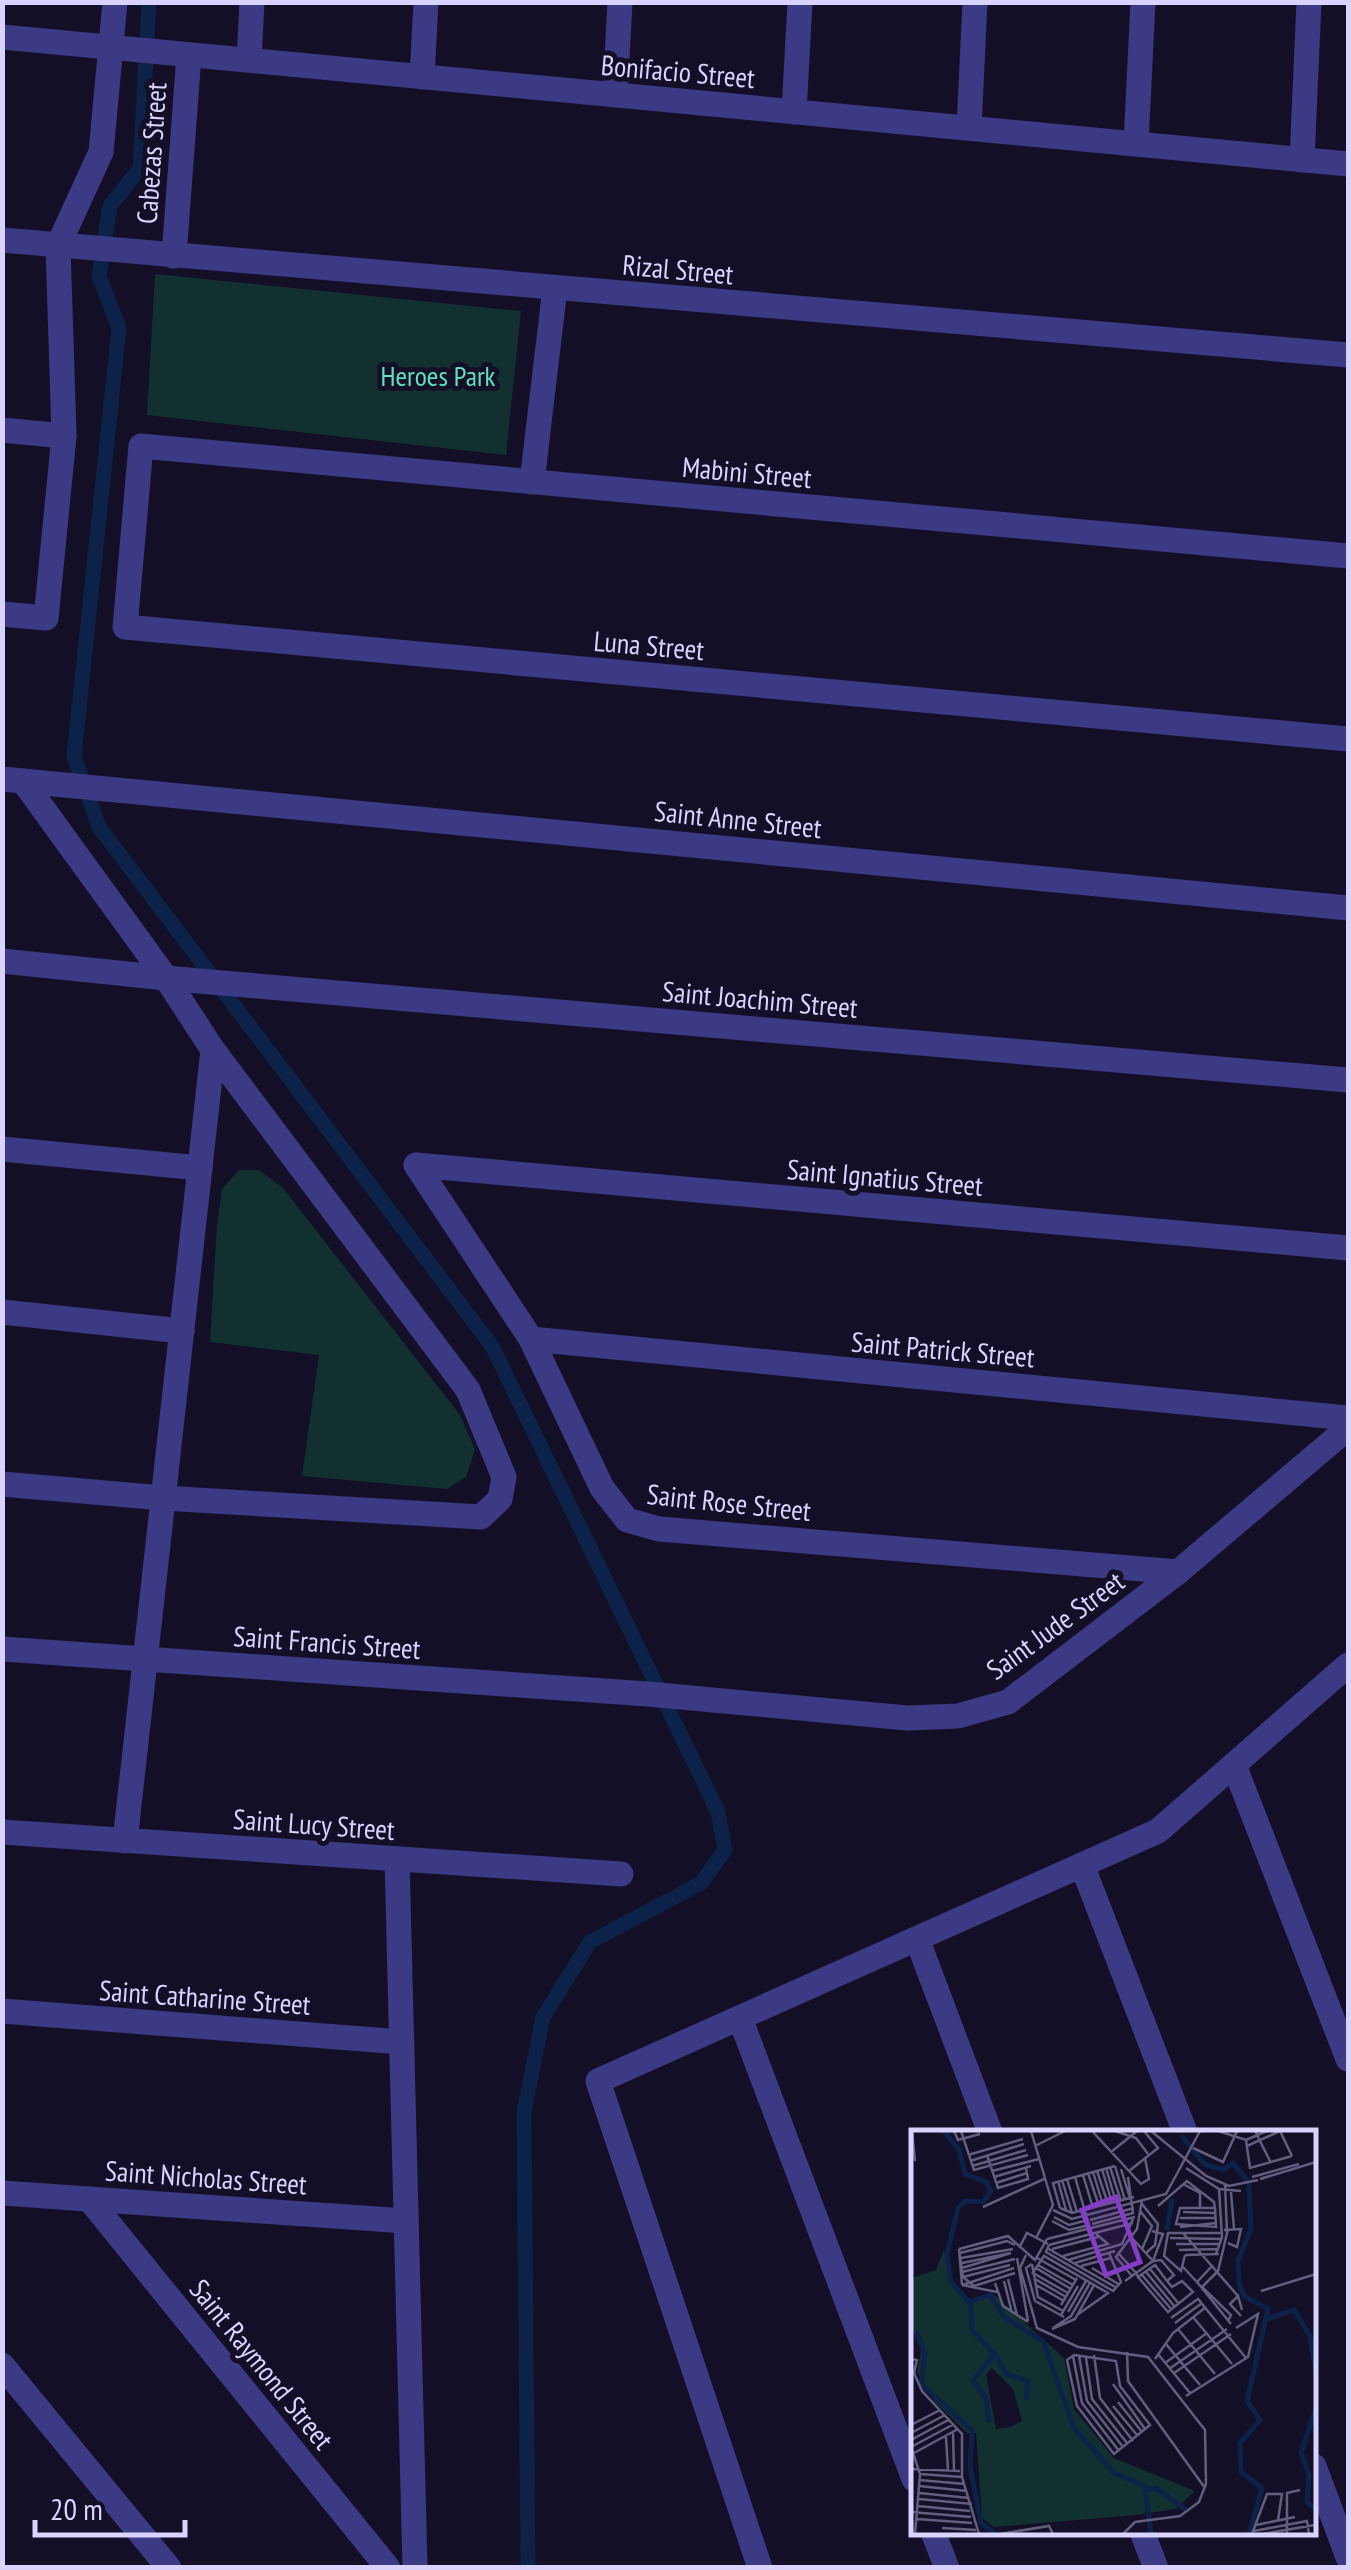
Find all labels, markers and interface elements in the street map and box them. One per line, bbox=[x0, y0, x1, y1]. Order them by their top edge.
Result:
street label: Bonifacio Street bbox=[600, 46, 757, 96]
street label: Cabezas Street bbox=[128, 81, 174, 225]
street label: Rizal Street bbox=[621, 246, 735, 292]
park label: Heroes Park bbox=[381, 357, 496, 394]
street label: Mabini Street bbox=[681, 448, 813, 496]
street label: Luna Street bbox=[592, 622, 706, 668]
street label: Saint Anne Street bbox=[653, 792, 824, 846]
street label: Saint Joachim Street bbox=[661, 972, 859, 1026]
street label: Saint Ignatius Street bbox=[785, 1150, 985, 1204]
street label: Saint Patrick Street bbox=[850, 1323, 1036, 1375]
street label: Saint Rose Street bbox=[645, 1475, 813, 1529]
street label: Saint Jude Street bbox=[979, 1562, 1132, 1687]
street label: Saint Francis Street bbox=[232, 1617, 422, 1667]
street label: Saint Lucy Street bbox=[232, 1800, 396, 1848]
street label: Saint Catharine Street bbox=[98, 1971, 312, 2023]
inset map bbox=[911, 2130, 1316, 2535]
street label: Saint Nicholas Street bbox=[104, 2152, 308, 2203]
street label: Saint Raymond Street bbox=[182, 2271, 342, 2457]
scale bar bbox=[35, 2475, 185, 2537]
text: 20 m bbox=[50, 2489, 103, 2528]

